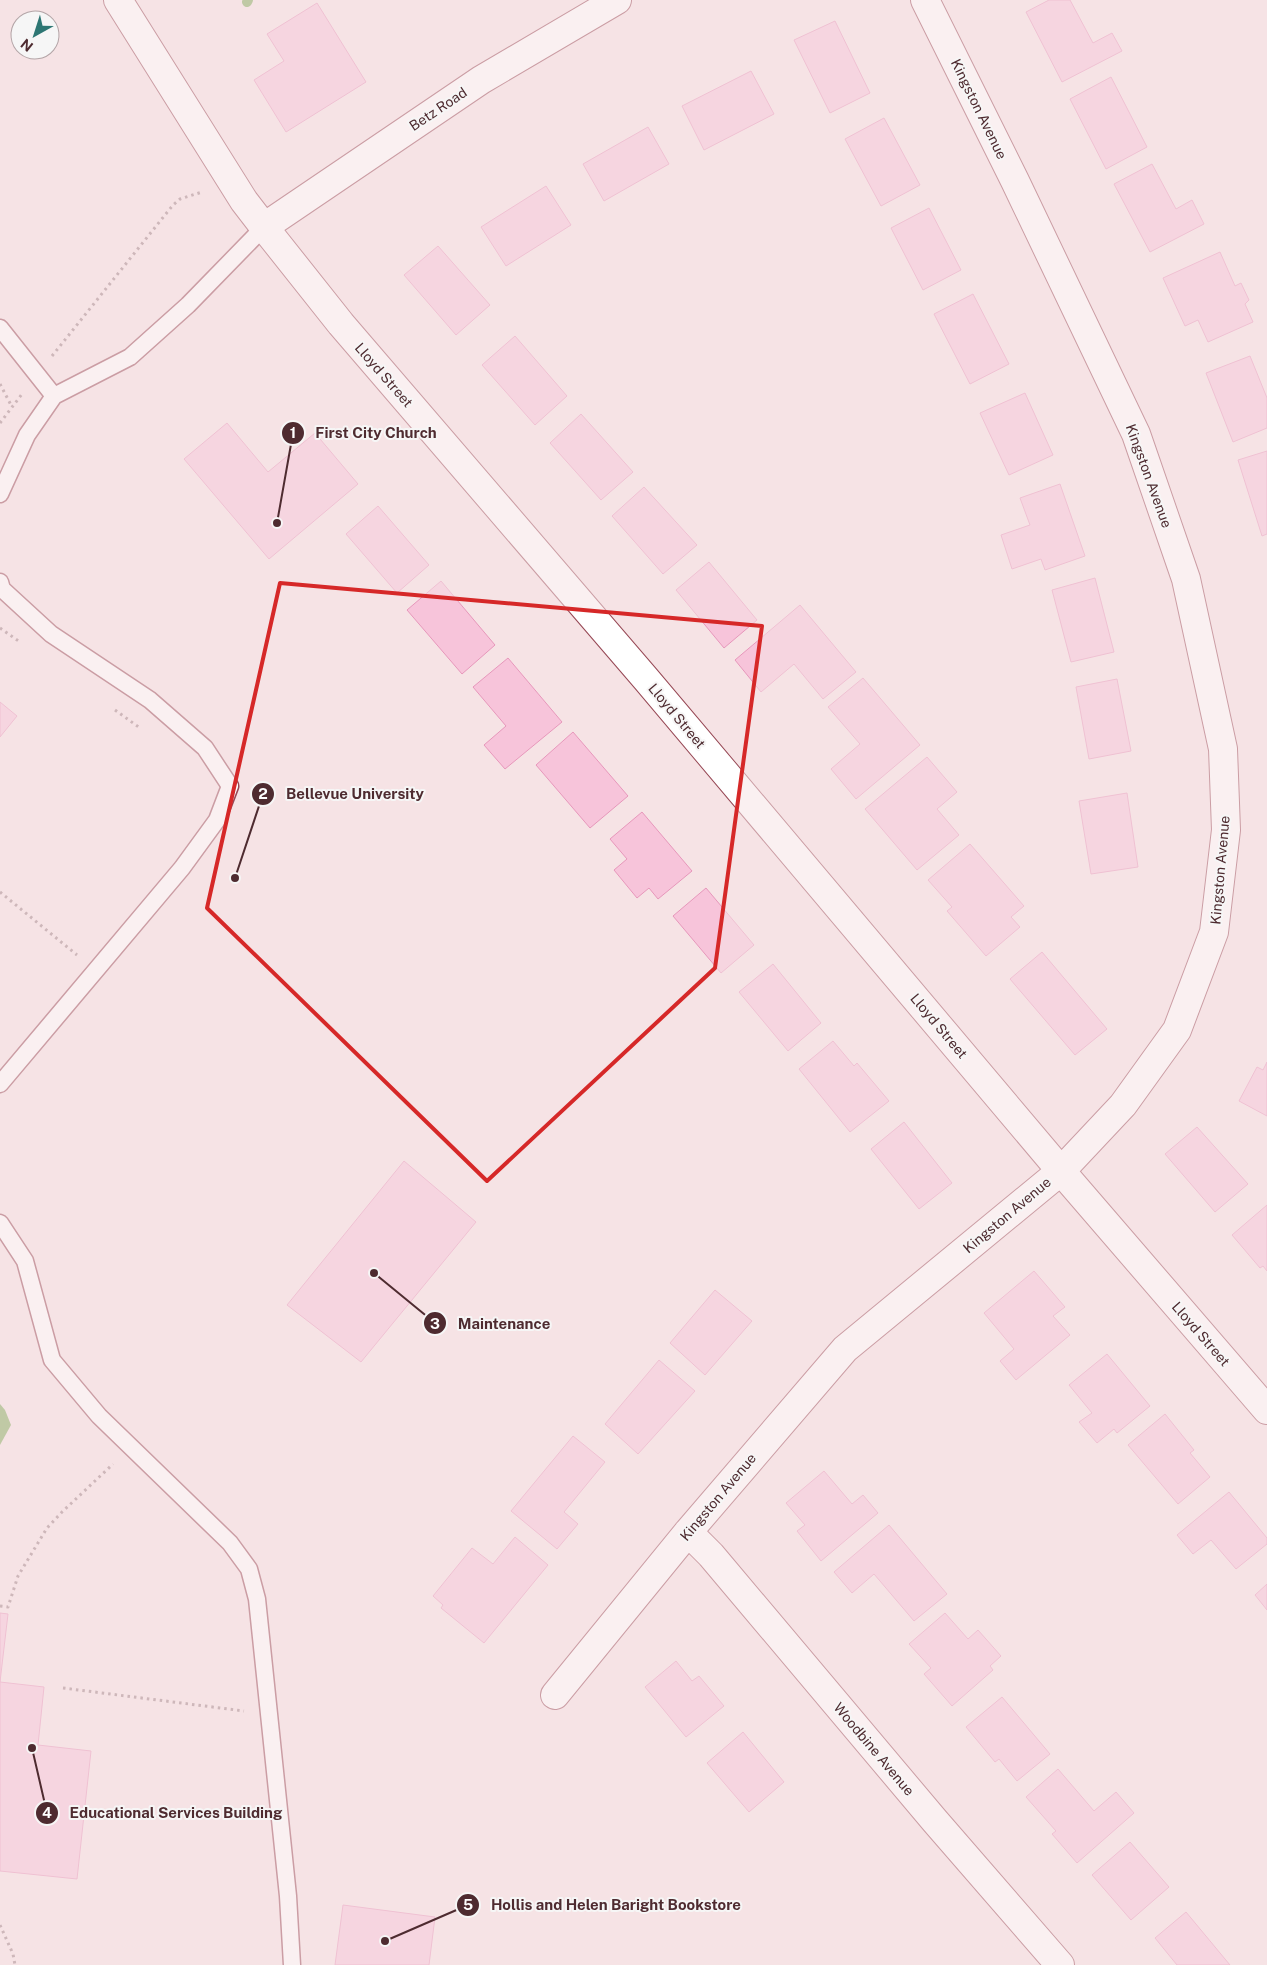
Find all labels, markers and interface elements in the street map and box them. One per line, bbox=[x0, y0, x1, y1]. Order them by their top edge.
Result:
north arrow bbox=[10, 10, 60, 60]
text: N bbox=[18, 35, 36, 55]
street label: Kingston Avenue bbox=[948, 56, 1010, 162]
street label: Betz Road bbox=[406, 84, 470, 134]
street label: Lloyd Street bbox=[352, 340, 416, 410]
callout: First City Church bbox=[281, 418, 447, 448]
street label: Kingston Avenue bbox=[1123, 422, 1175, 530]
text: 1 bbox=[290, 424, 296, 441]
text: First City Church bbox=[315, 424, 437, 441]
street label: Lloyd Street bbox=[645, 680, 709, 752]
callout: Bellevue University bbox=[251, 779, 434, 809]
text: 2 bbox=[258, 785, 268, 802]
text: Bellevue University bbox=[286, 785, 425, 802]
street label: Kingston Avenue bbox=[1207, 815, 1233, 925]
street label: Lloyd Street bbox=[907, 990, 971, 1062]
street label: Kingston Avenue bbox=[960, 1174, 1054, 1256]
street label: Lloyd Street bbox=[1169, 1299, 1233, 1369]
callout: Maintenance bbox=[423, 1308, 560, 1338]
text: 3 bbox=[430, 1315, 440, 1332]
text: Maintenance bbox=[458, 1315, 550, 1332]
street label: Kingston Avenue bbox=[677, 1450, 759, 1544]
street label: Woodbine Avenue bbox=[830, 1699, 918, 1799]
callout: Educational Services Building bbox=[34, 1798, 292, 1828]
text: 4 bbox=[42, 1804, 52, 1821]
text: Educational Services Building bbox=[70, 1804, 283, 1821]
callout: Hollis and Helen Baright Bookstore bbox=[455, 1890, 751, 1920]
text: 5 bbox=[463, 1896, 473, 1913]
text: Hollis and Helen Baright Bookstore bbox=[491, 1896, 741, 1913]

